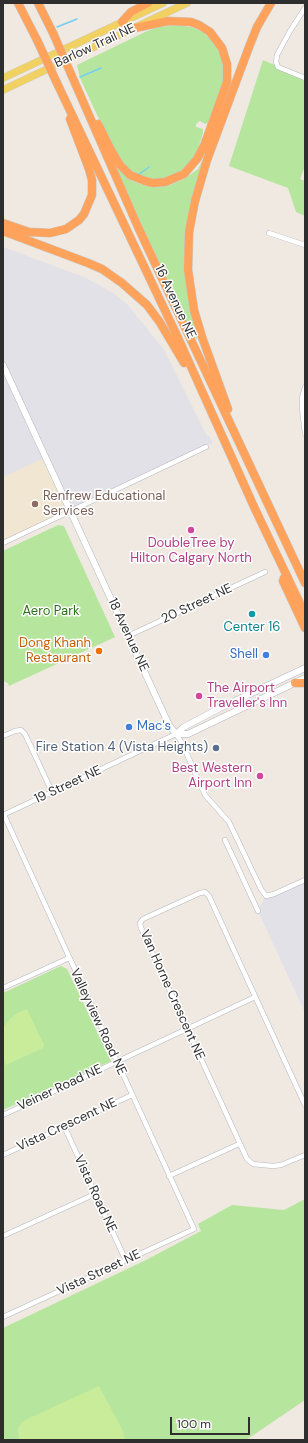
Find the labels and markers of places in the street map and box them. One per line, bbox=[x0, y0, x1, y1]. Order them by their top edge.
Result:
place label: Renfrew Educational Services bbox=[43, 489, 165, 520]
marker: Renfrew Educational Services bbox=[30, 499, 40, 509]
marker: DoubleTree by Hilton Calgary North bbox=[186, 525, 196, 535]
place label: DoubleTree by Hilton Calgary North bbox=[130, 536, 252, 567]
marker: Center 16 bbox=[247, 609, 257, 619]
place label: Center 16 bbox=[224, 620, 280, 636]
place label: Dong Khanh Restaurant bbox=[19, 636, 91, 667]
marker: Dong Khanh Restaurant bbox=[94, 646, 104, 656]
place label: Shell bbox=[230, 647, 258, 663]
marker: Shell bbox=[261, 650, 271, 660]
place label: The Airport Traveller's Inn bbox=[207, 681, 287, 712]
marker: The Airport Traveller's Inn bbox=[194, 691, 204, 701]
place label: Mac's bbox=[137, 719, 171, 735]
marker: Mac's bbox=[124, 722, 134, 732]
place label: Fire Station 4 (Vista Heights) bbox=[36, 740, 208, 756]
marker: Fire Station 4 (Vista Heights) bbox=[211, 743, 221, 753]
place label: Best Western Airport Inn bbox=[172, 761, 252, 792]
marker: Best Western Airport Inn bbox=[255, 771, 265, 781]

